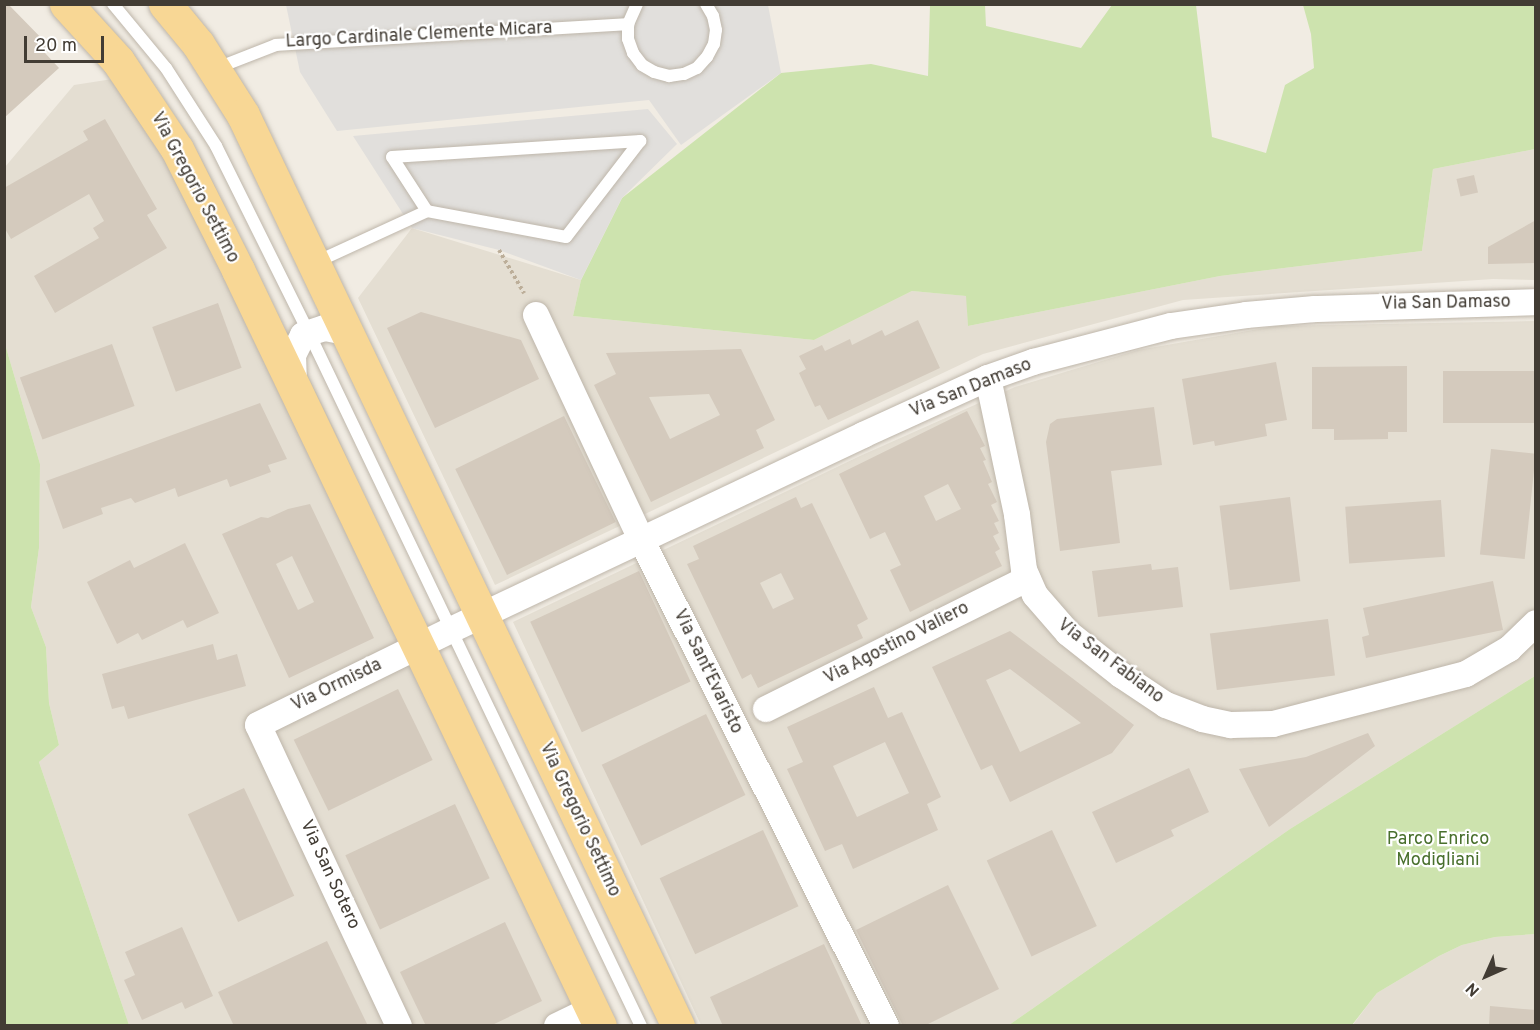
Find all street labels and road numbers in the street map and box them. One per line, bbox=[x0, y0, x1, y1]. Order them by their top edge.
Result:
street label: Largo Cardinale Clemente Micara bbox=[285, 18, 553, 54]
street label: Via Gregorio Settimo bbox=[145, 109, 243, 267]
street label: Via San Damaso bbox=[1381, 292, 1511, 316]
street label: Via San Damaso bbox=[907, 355, 1035, 423]
street label: Via Agostino Valiero bbox=[820, 598, 974, 690]
street label: Via Sant'Evaristo bbox=[668, 606, 746, 738]
street label: Via San Fabiano bbox=[1052, 615, 1168, 709]
street label: Via Ormisda bbox=[288, 655, 386, 717]
street label: Via Gregorio Settimo bbox=[534, 739, 624, 901]
street label: Via San Sotero bbox=[294, 817, 364, 933]

